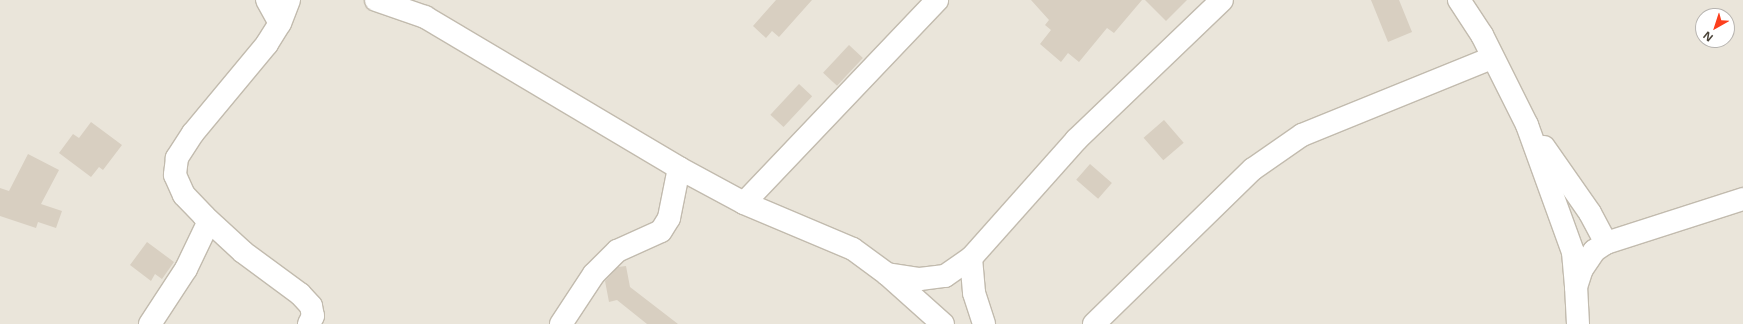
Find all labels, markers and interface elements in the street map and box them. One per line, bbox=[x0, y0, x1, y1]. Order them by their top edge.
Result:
north arrow bbox=[1695, 8, 1735, 48]
text: N bbox=[1700, 28, 1716, 46]

